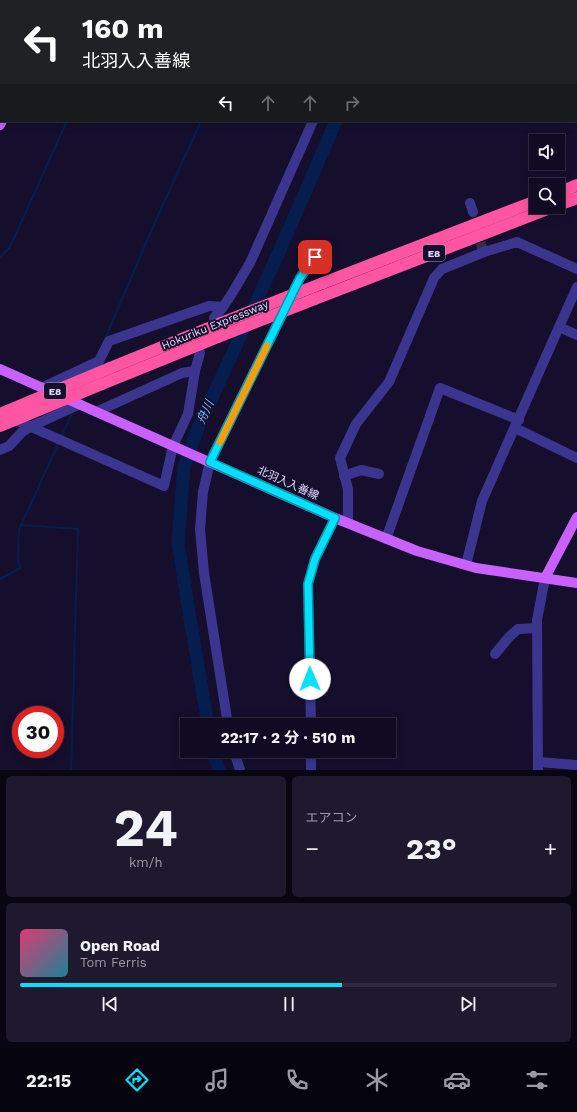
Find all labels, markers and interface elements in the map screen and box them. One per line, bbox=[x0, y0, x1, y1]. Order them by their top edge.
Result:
text: 160 m bbox=[82, 12, 164, 45]
icon: left bbox=[16, 16, 68, 68]
text: 北羽入入善線 bbox=[82, 50, 190, 71]
icon: left bbox=[215, 92, 237, 114]
icon: ahead bbox=[257, 92, 279, 114]
icon: ahead bbox=[299, 92, 321, 114]
icon: right bbox=[341, 92, 363, 114]
map controls bbox=[529, 134, 565, 214]
button: sound bbox=[529, 134, 565, 170]
button: search bbox=[529, 178, 565, 214]
pin bbox=[298, 240, 332, 274]
road number: E8 bbox=[423, 245, 445, 261]
icon: arrive bbox=[304, 246, 326, 268]
street label: Hokuriku Expressway bbox=[160, 297, 271, 352]
road number: E8 bbox=[44, 383, 66, 399]
water label: 舟川 bbox=[194, 396, 217, 426]
street label: 北羽入入善線 bbox=[255, 464, 321, 502]
position arrow bbox=[289, 658, 331, 700]
speed limit sign: 30 bbox=[12, 706, 64, 758]
text: 22:17 · 2 分 · 510 m bbox=[221, 729, 355, 747]
text: 24 bbox=[114, 798, 178, 859]
text: エアコン bbox=[306, 810, 358, 825]
text: 23° bbox=[406, 831, 457, 866]
text: − bbox=[306, 836, 319, 861]
text: + bbox=[544, 836, 557, 861]
text: km/h bbox=[129, 855, 163, 870]
text: Open Road bbox=[80, 937, 160, 955]
text: Tom Ferris bbox=[80, 955, 147, 970]
icon: previous bbox=[99, 993, 121, 1015]
icon: pause bbox=[278, 993, 300, 1015]
icon: next bbox=[457, 993, 479, 1015]
icon: directions bbox=[123, 1066, 151, 1094]
icon: music bbox=[203, 1066, 231, 1094]
icon: phone bbox=[283, 1066, 311, 1094]
icon: climate bbox=[363, 1066, 391, 1094]
icon: car bbox=[443, 1066, 471, 1094]
icon: filters bbox=[523, 1066, 551, 1094]
text: 22:15 bbox=[26, 1070, 71, 1091]

